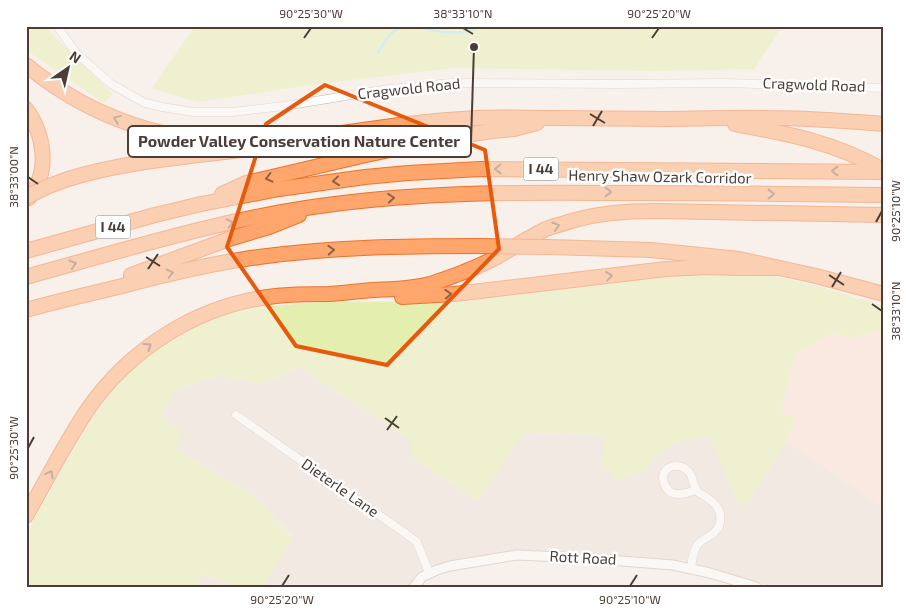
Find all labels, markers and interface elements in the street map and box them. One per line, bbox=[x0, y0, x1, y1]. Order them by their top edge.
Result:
text: 90°25'30"W bbox=[279, 6, 343, 20]
text: 38°33'10"N bbox=[434, 6, 492, 20]
text: 90°25'20"W bbox=[627, 6, 691, 20]
north arrow bbox=[42, 42, 92, 92]
text: N bbox=[67, 47, 84, 67]
street label: Cragwold Road bbox=[762, 73, 866, 95]
street label: Cragwold Road bbox=[357, 74, 461, 102]
one-way arrow bbox=[113, 115, 122, 126]
callout: Powder Valley Conservation Nature Center bbox=[128, 126, 471, 157]
text: Powder Valley Conservation Nature Center bbox=[138, 131, 460, 151]
text: 38°33'00"N bbox=[6, 146, 20, 208]
road number: I 44 bbox=[524, 157, 558, 180]
one-way arrow bbox=[493, 164, 501, 174]
street label: Henry Shaw Ozark Corridor bbox=[568, 165, 752, 187]
one-way arrow bbox=[831, 166, 838, 176]
one-way arrow bbox=[264, 172, 273, 183]
one-way arrow bbox=[331, 175, 340, 185]
text: 90°25'10"W bbox=[888, 180, 902, 242]
one-way arrow bbox=[605, 187, 613, 198]
one-way arrow bbox=[768, 189, 775, 199]
one-way arrow bbox=[387, 192, 395, 203]
road number: I 44 bbox=[96, 216, 130, 238]
one-way arrow bbox=[226, 218, 235, 229]
one-way arrow bbox=[552, 221, 560, 231]
one-way arrow bbox=[327, 244, 335, 255]
one-way arrow bbox=[69, 259, 78, 270]
one-way arrow bbox=[166, 268, 175, 279]
one-way arrow bbox=[605, 271, 613, 282]
text: 38°33'10"N bbox=[888, 282, 902, 340]
one-way arrow bbox=[444, 289, 452, 300]
one-way arrow bbox=[142, 344, 151, 352]
text: 90°25'30"W bbox=[6, 416, 20, 480]
street label: Dieterle Lane bbox=[299, 454, 383, 520]
one-way arrow bbox=[44, 470, 54, 479]
street label: Rott Road bbox=[549, 546, 617, 568]
text: 90°25'20"W bbox=[250, 592, 314, 606]
text: 90°25'10"W bbox=[599, 592, 661, 606]

